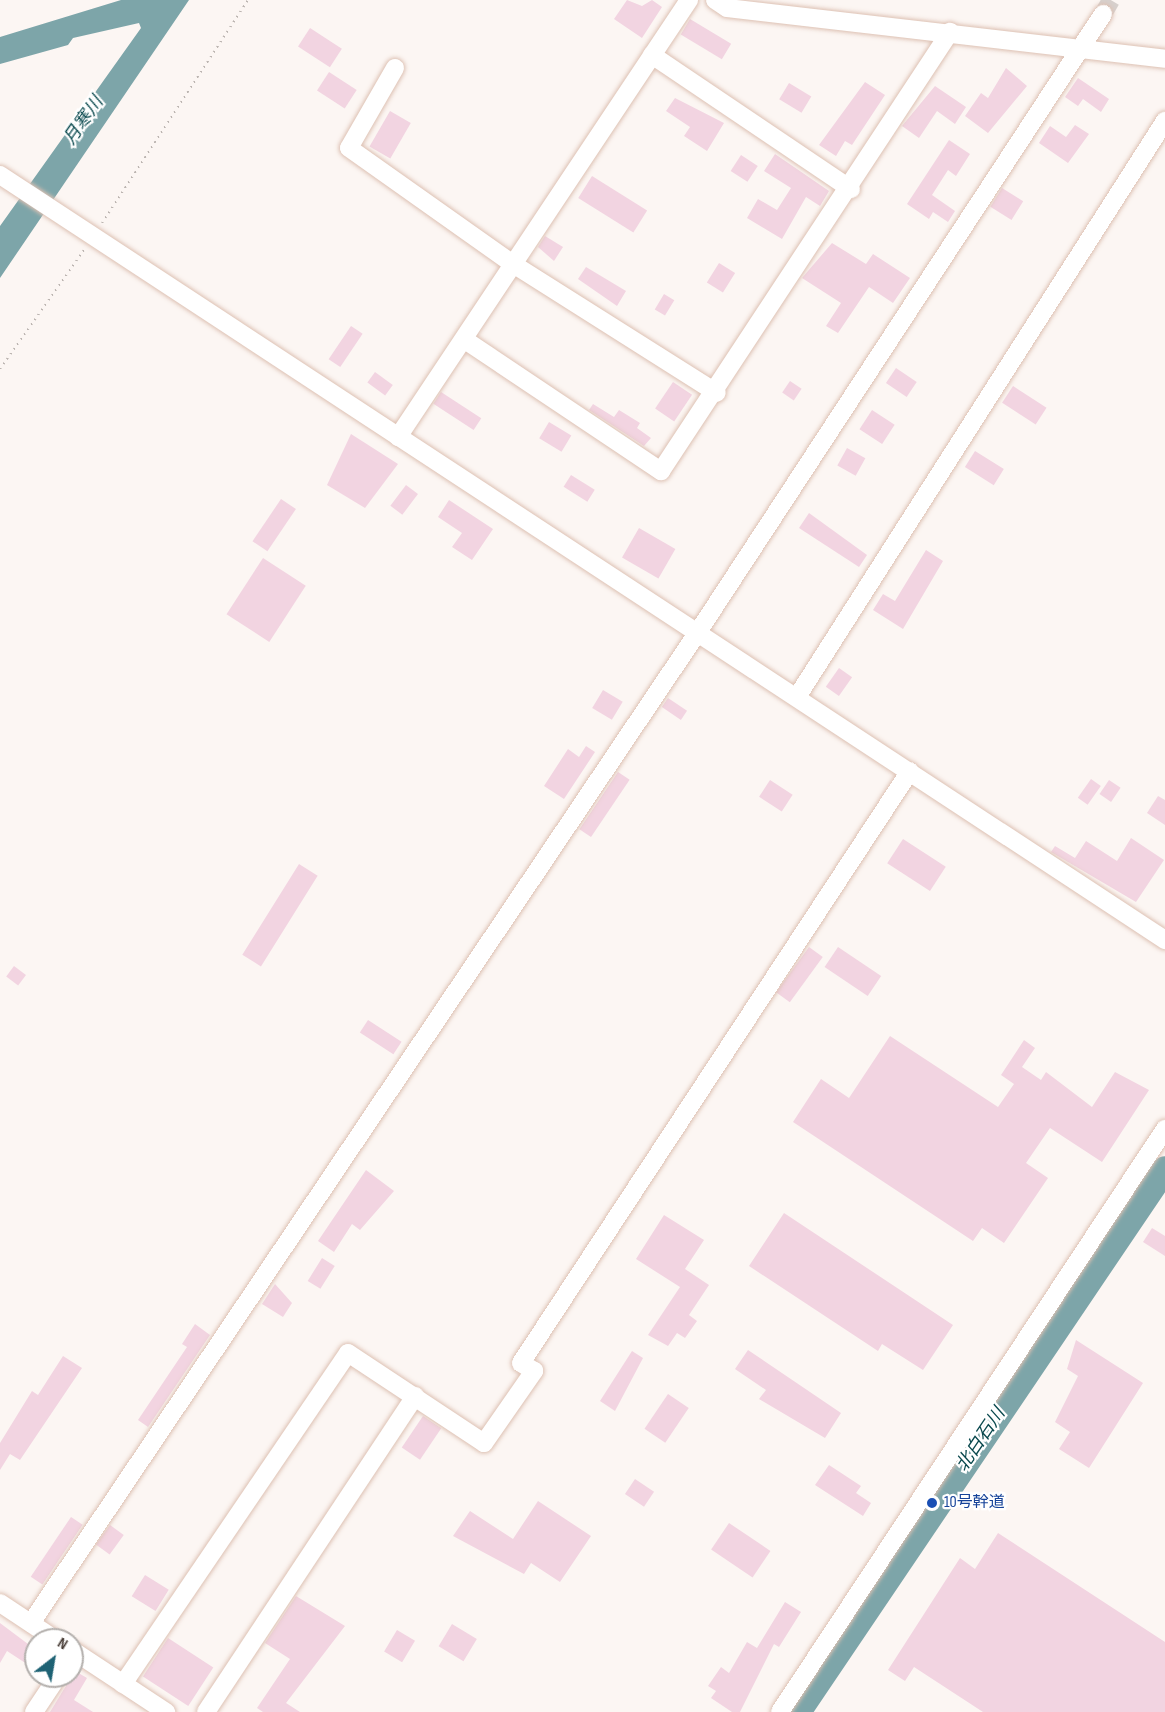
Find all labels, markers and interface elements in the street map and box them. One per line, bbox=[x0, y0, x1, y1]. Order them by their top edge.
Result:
water label: 月寒川 bbox=[60, 93, 108, 149]
water label: 北白石川 bbox=[952, 1404, 1010, 1476]
place label: 10号幹道 bbox=[944, 1493, 1005, 1513]
marker: 10号幹道 bbox=[925, 1496, 939, 1510]
north arrow bbox=[24, 1628, 84, 1688]
text: N bbox=[54, 1634, 71, 1654]

